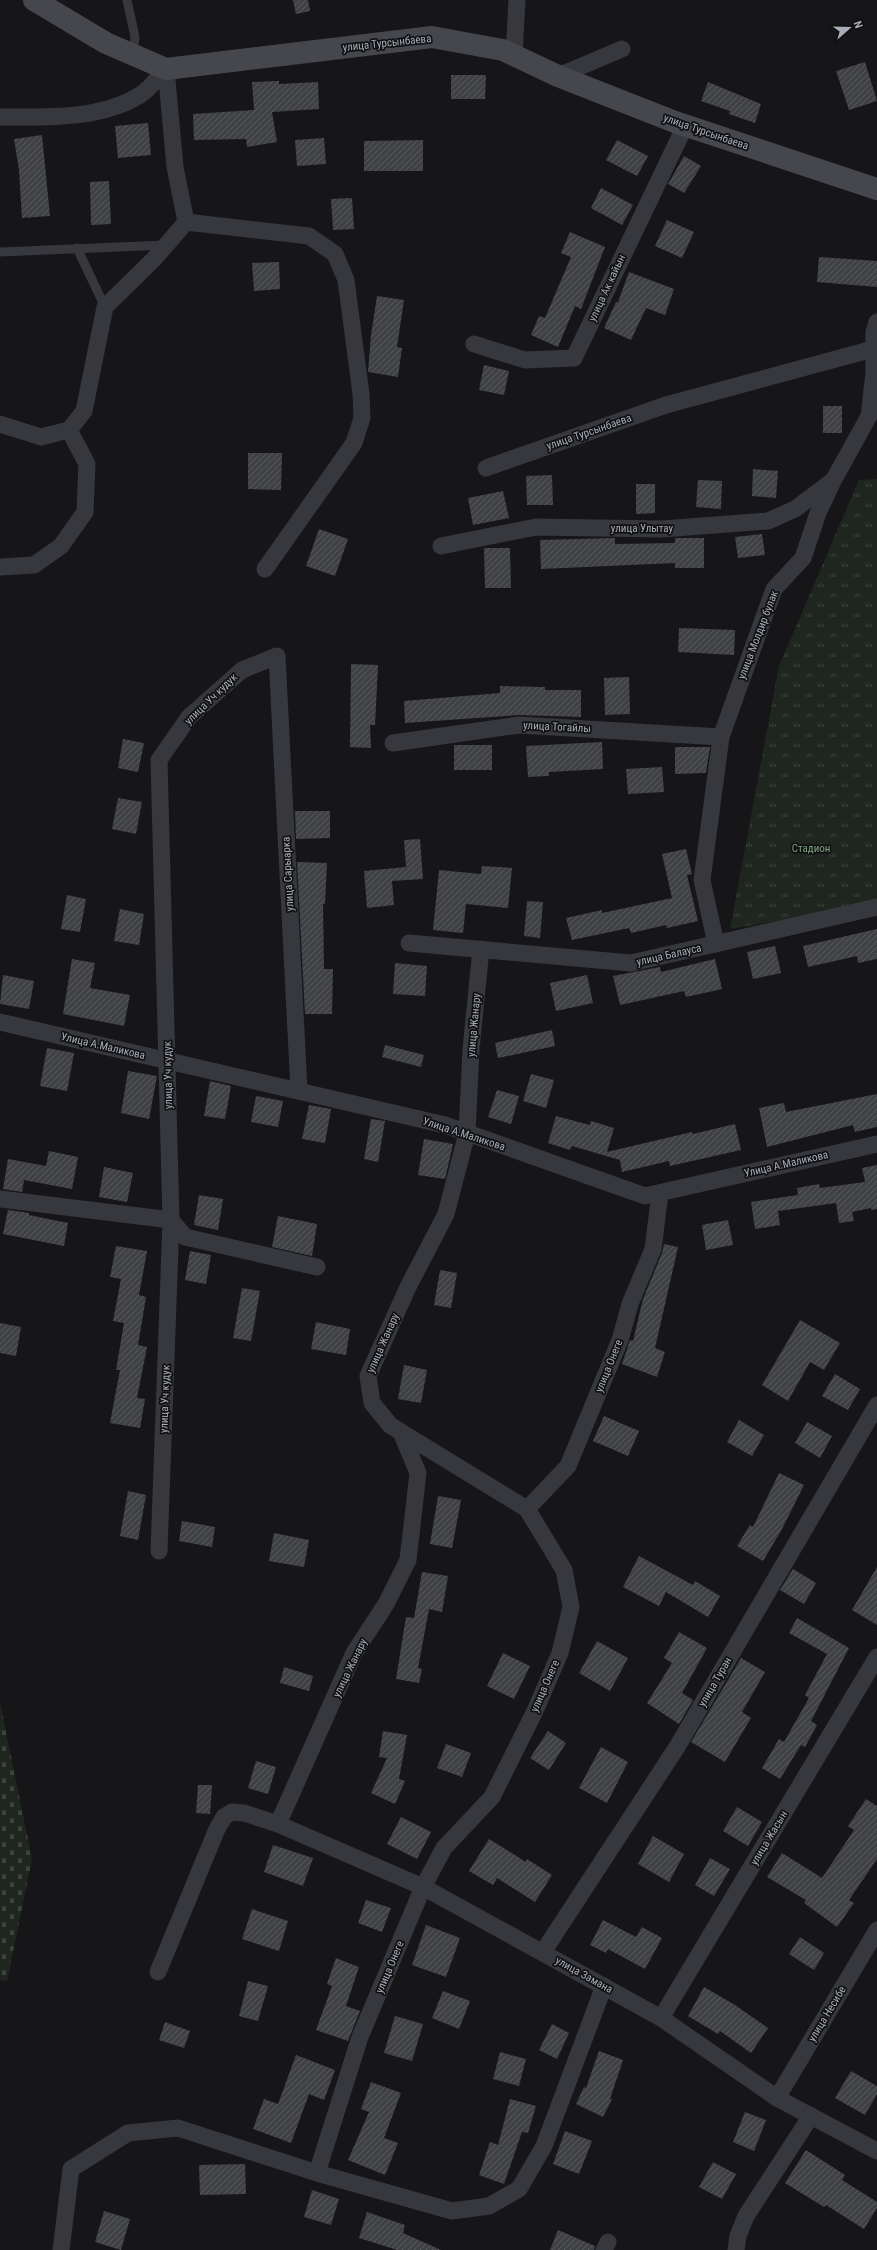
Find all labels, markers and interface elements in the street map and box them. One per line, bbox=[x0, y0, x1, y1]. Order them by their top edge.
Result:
north arrow bbox=[829, 8, 869, 48]
text: N bbox=[851, 19, 865, 30]
street label: улица Турсынбаева bbox=[342, 32, 432, 54]
street label: улица Турсынбаева bbox=[662, 111, 750, 153]
street label: улица Ак кайын bbox=[586, 252, 628, 324]
street label: улица Турсынбаева bbox=[545, 411, 633, 453]
street label: улица Улытау bbox=[611, 522, 674, 535]
street label: улица Молдир булак bbox=[735, 588, 781, 681]
street label: улица Уч кудук bbox=[182, 670, 241, 727]
street label: улица Тогайлы bbox=[523, 719, 591, 735]
street label: улица Сарыарка bbox=[280, 836, 296, 912]
park label: Стадион bbox=[792, 842, 830, 855]
street label: улица Балауса bbox=[635, 941, 703, 969]
street label: улица Жанару bbox=[465, 992, 483, 1057]
street label: Улица А.Маликова bbox=[60, 1030, 146, 1062]
street label: улица Уч кудук bbox=[161, 1040, 175, 1109]
street label: Улица А.Маликова bbox=[421, 1115, 507, 1153]
street label: Улица А.Маликова bbox=[743, 1148, 829, 1180]
street label: улица Жанару bbox=[364, 1311, 402, 1375]
street label: улица Онеге bbox=[593, 1338, 625, 1394]
street label: улица Уч кудук bbox=[157, 1364, 173, 1433]
street label: улица Жанару bbox=[330, 1636, 370, 1700]
street label: улица Туран bbox=[696, 1655, 734, 1709]
street label: улица Онеге bbox=[528, 1658, 562, 1714]
street label: улица Жасын bbox=[748, 1808, 790, 1868]
street label: улица Онеге bbox=[373, 1939, 407, 1995]
street label: улица Замана bbox=[553, 1954, 615, 1996]
street label: улица Несибе bbox=[805, 1984, 849, 2044]

